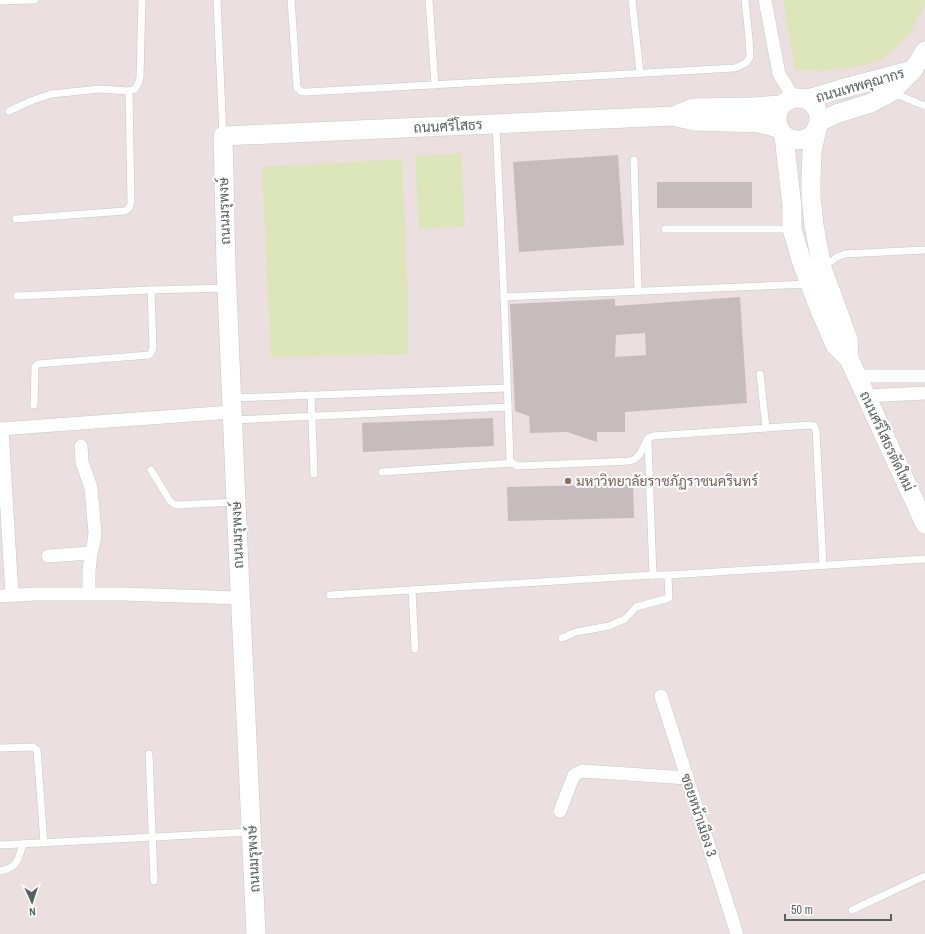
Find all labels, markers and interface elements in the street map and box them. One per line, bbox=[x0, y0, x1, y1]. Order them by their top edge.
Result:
street label: ถนนเทพคุณากร bbox=[814, 64, 907, 107]
street label: ถนนศรีโสธร bbox=[413, 115, 483, 137]
street label: ถนนมรุพงษ์ bbox=[214, 177, 235, 245]
street label: ถนนศรีโสธรตัดใหม่ bbox=[856, 388, 918, 494]
place label: มหาวิทยาลัยราชภัฏราชนครินทร์ bbox=[576, 472, 758, 490]
marker: มหาวิทยาลัยราชภัฏราชนครินทร์ bbox=[563, 476, 573, 486]
street label: ถนนมรุพงษ์ bbox=[227, 501, 248, 569]
street label: ซอยหน้าเมือง 3 bbox=[677, 771, 721, 859]
street label: ถนนมรุพงษ์ bbox=[242, 824, 265, 893]
north arrow bbox=[12, 882, 52, 922]
scale bar bbox=[785, 896, 891, 922]
text: 50 m bbox=[791, 902, 813, 918]
text: N bbox=[29, 905, 36, 919]

